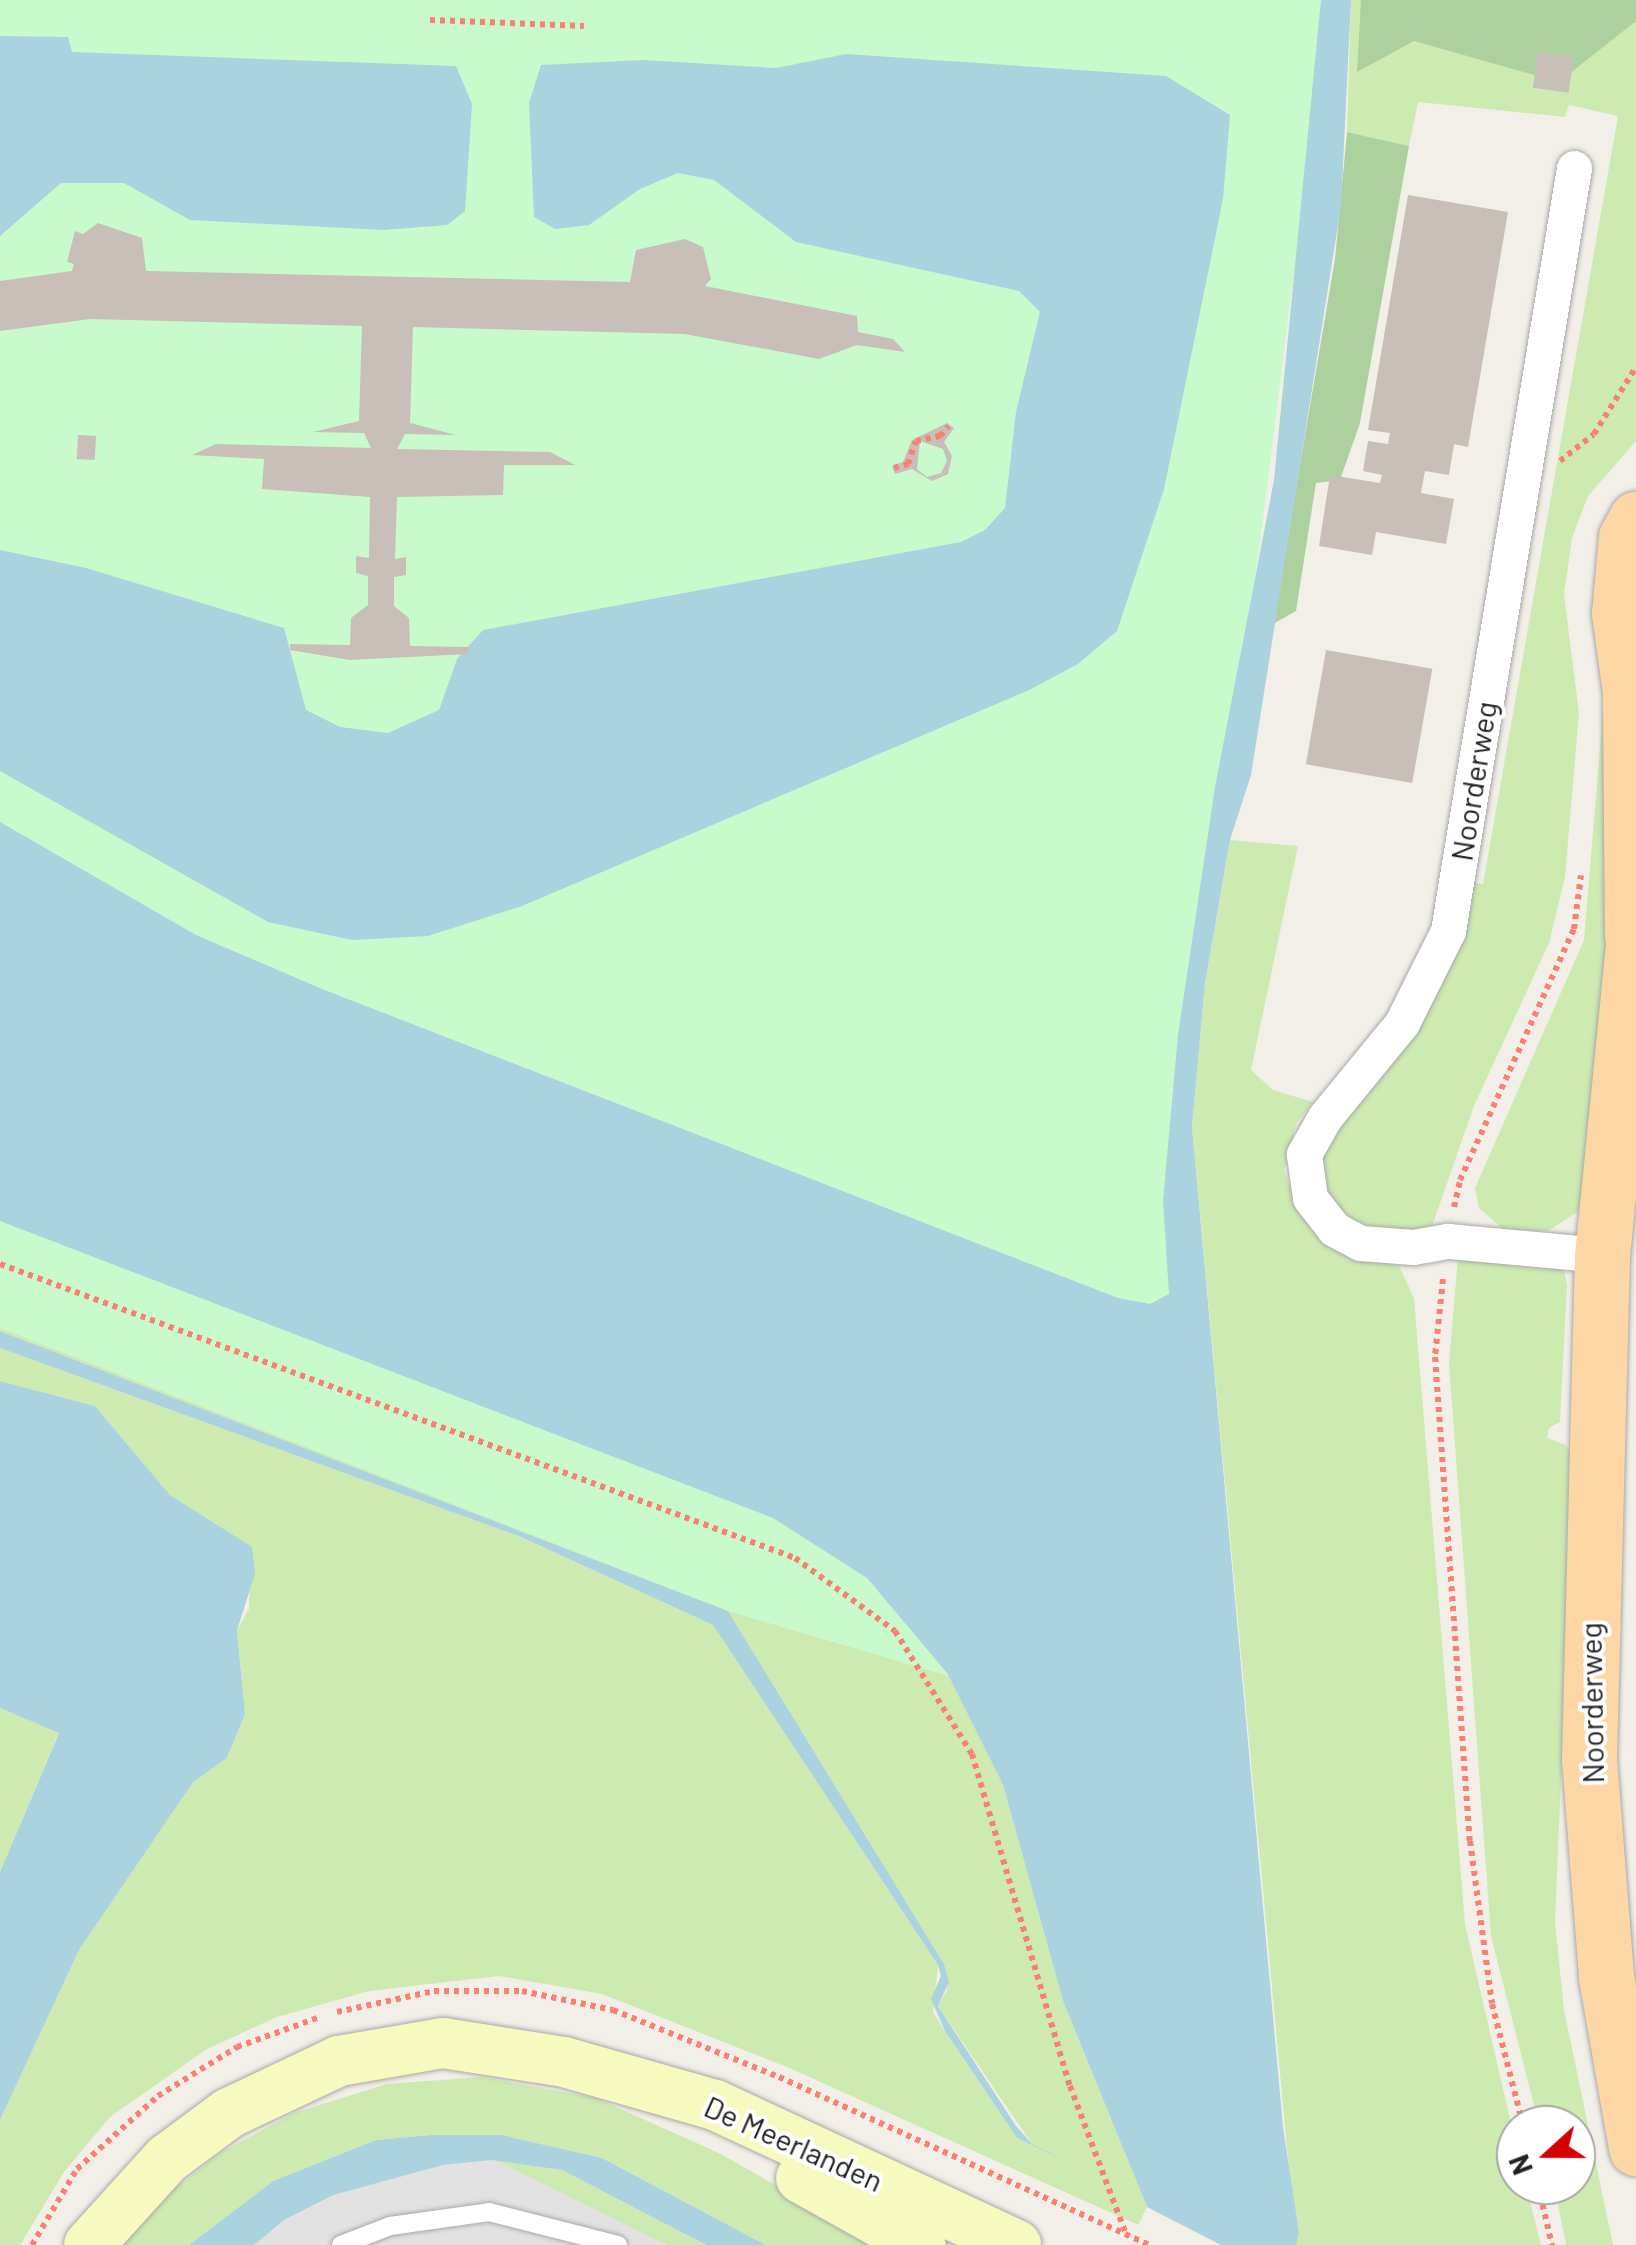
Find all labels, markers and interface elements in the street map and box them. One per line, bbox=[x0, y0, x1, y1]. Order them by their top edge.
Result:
street label: Noorderweg bbox=[1443, 699, 1503, 863]
street label: Noorderweg bbox=[1572, 1622, 1610, 1784]
street label: De Meerlanden bbox=[699, 2088, 889, 2198]
north arrow bbox=[1496, 2105, 1596, 2205]
text: N bbox=[1501, 2150, 1539, 2180]

